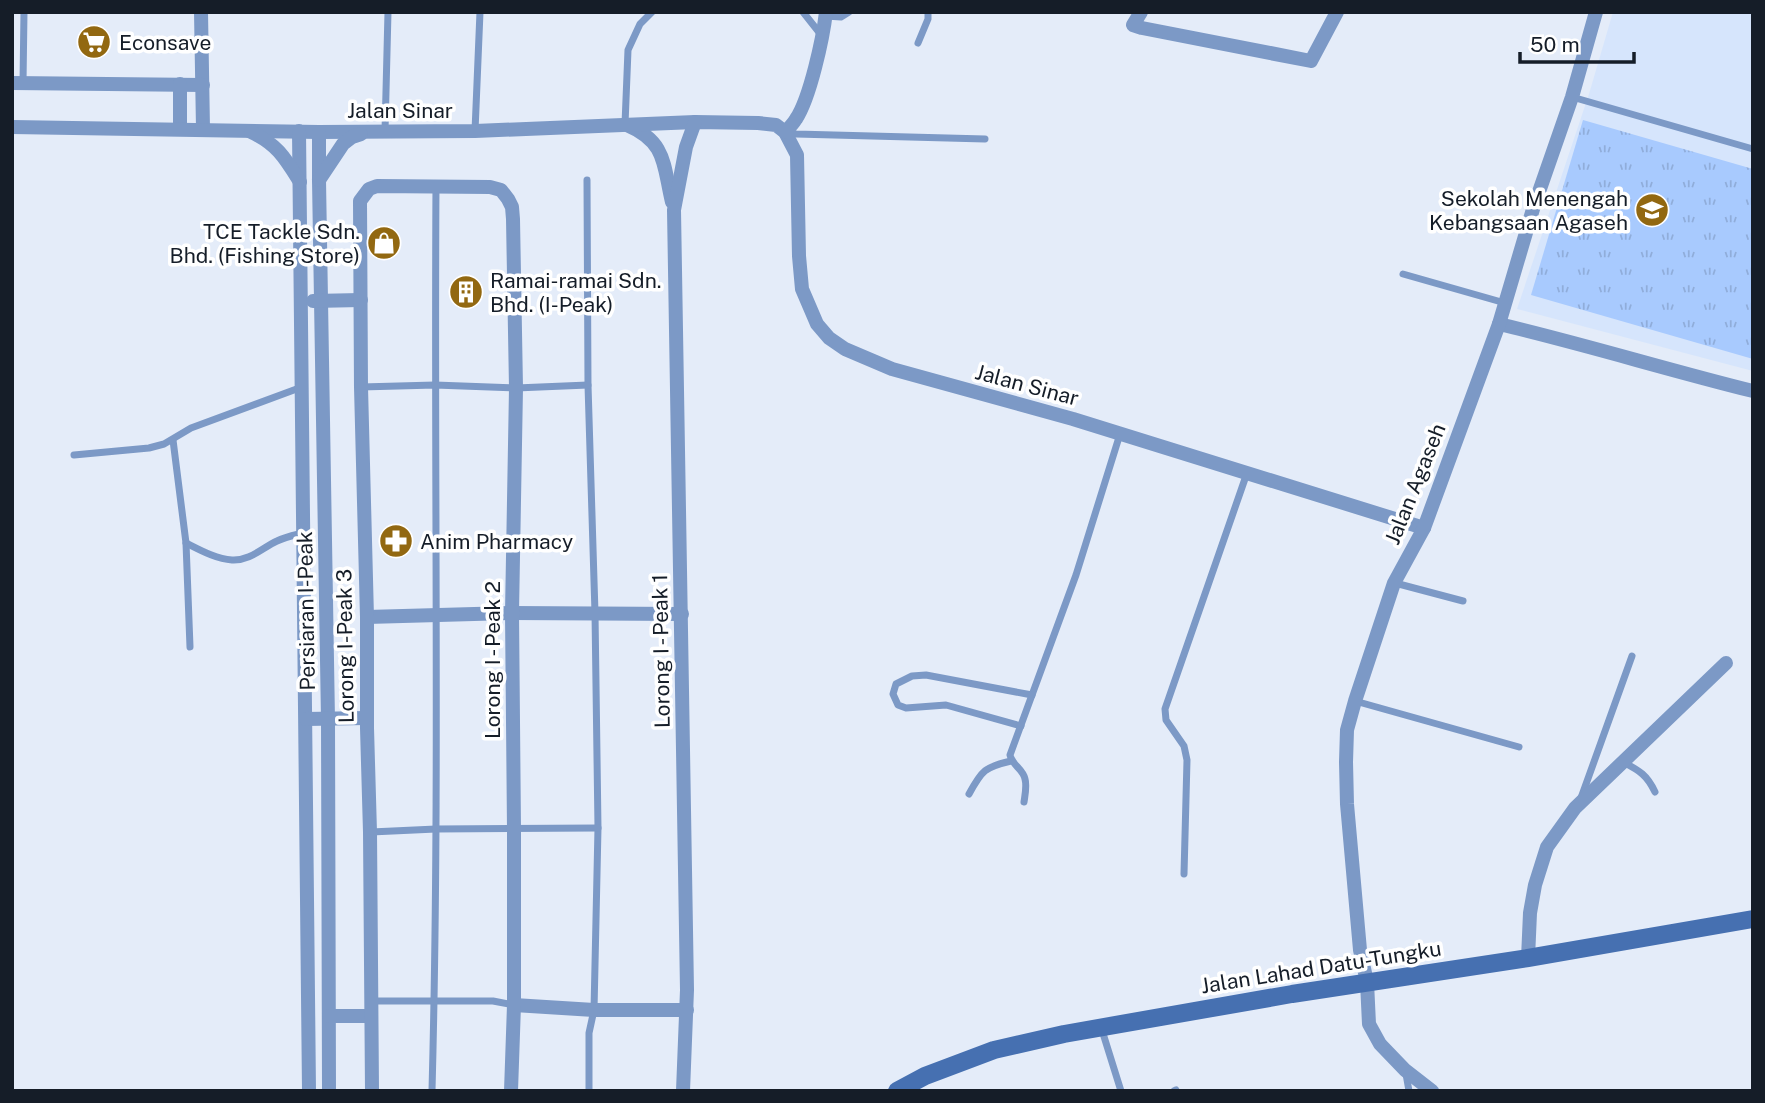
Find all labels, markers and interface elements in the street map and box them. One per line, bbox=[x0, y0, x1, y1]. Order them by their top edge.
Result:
scale bar bbox=[1520, 21, 1634, 65]
supermarket icon: Econsave bbox=[75, 23, 113, 61]
place label: Econsave bbox=[119, 30, 211, 55]
text: 50 m bbox=[1530, 32, 1580, 57]
street label: Jalan Sinar bbox=[347, 98, 453, 123]
place label: Sekolah Menengah Kebangsaan Agaseh bbox=[1429, 186, 1628, 235]
school or university icon: Sekolah Menengah Kebangsaan Agaseh bbox=[1633, 191, 1671, 229]
place label: TCE Tackle Sdn. Bhd. (Fishing Store) bbox=[170, 219, 360, 268]
shop icon: TCE Tackle Sdn. Bhd. (Fishing Store) bbox=[365, 224, 403, 262]
place label: Ramai-ramai Sdn. Bhd. (I-Peak) bbox=[490, 268, 662, 317]
building icon: Ramai-ramai Sdn. Bhd. (I-Peak) bbox=[447, 273, 485, 311]
street label: Jalan Sinar bbox=[972, 359, 1082, 411]
street label: Jalan Agaseh bbox=[1379, 420, 1451, 548]
pharmacy icon: Anim Pharmacy bbox=[377, 522, 415, 560]
place label: Anim Pharmacy bbox=[420, 529, 573, 554]
street label: Persiaran I-Peak bbox=[292, 531, 320, 691]
street label: Lorong I-Peak 3 bbox=[331, 569, 359, 723]
street label: Lorong I - Peak 1 bbox=[647, 574, 675, 728]
street label: Lorong I - Peak 2 bbox=[480, 581, 505, 739]
street label: Jalan Lahad Datu-Tungku bbox=[1199, 936, 1443, 998]

